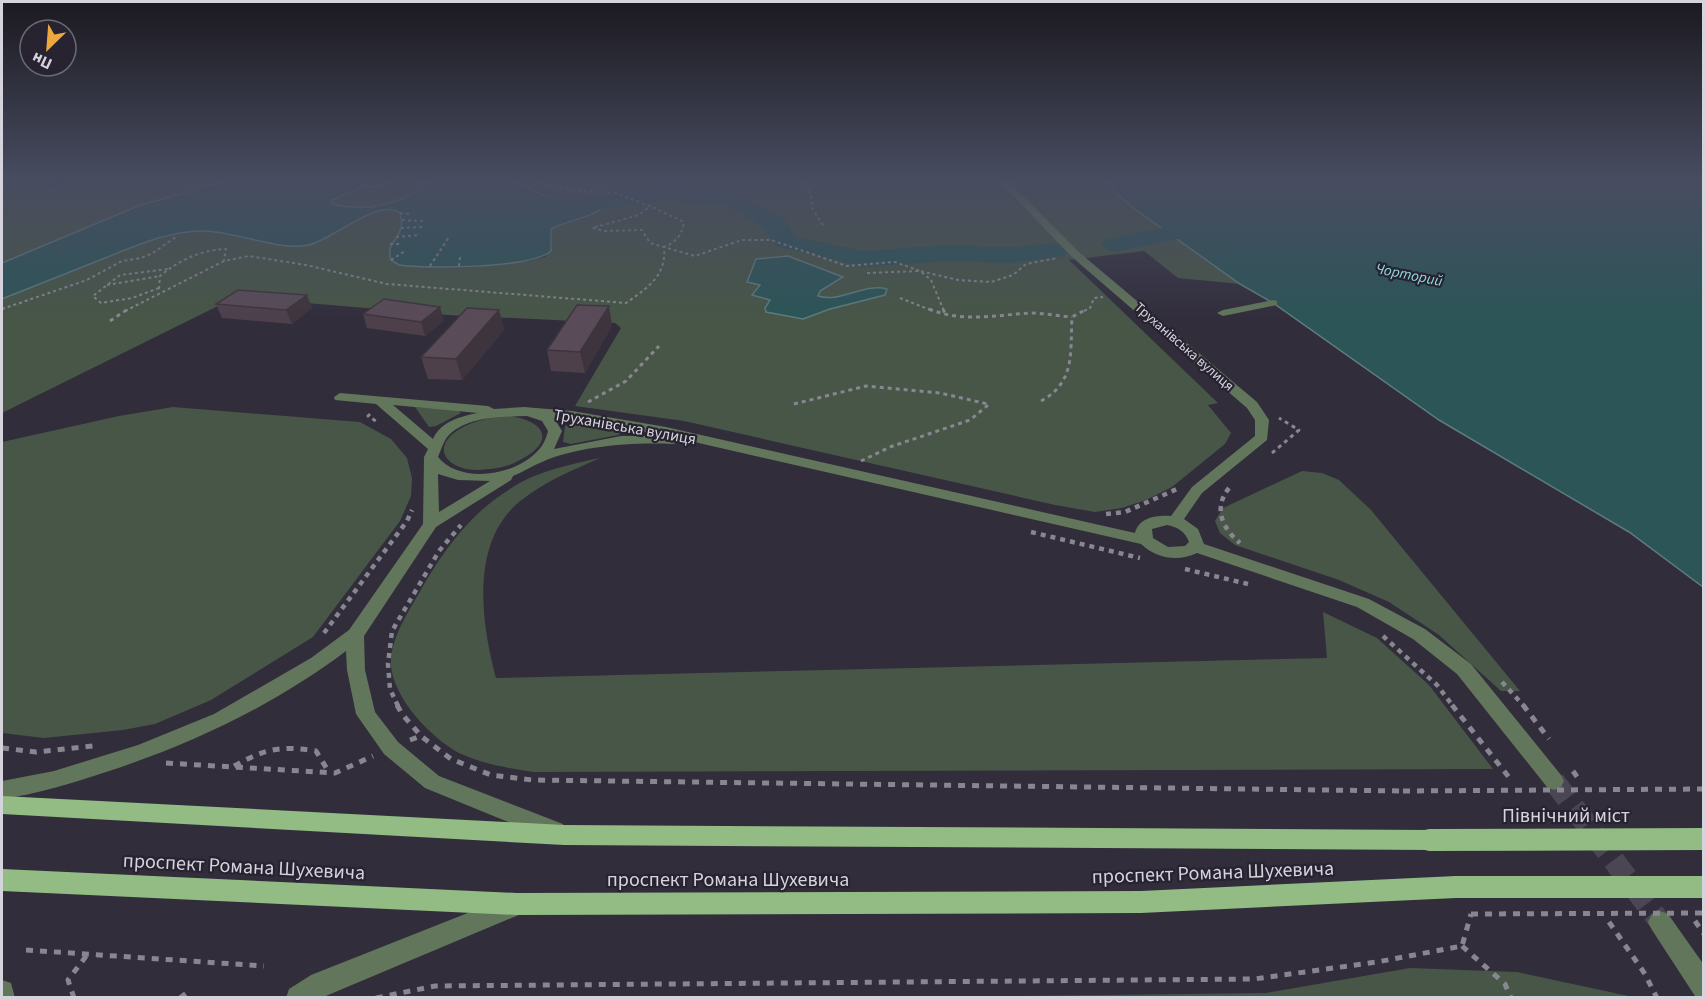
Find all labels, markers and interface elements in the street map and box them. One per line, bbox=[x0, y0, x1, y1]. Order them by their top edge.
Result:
north arrow bbox=[18, 18, 78, 78]
text: Пн bbox=[28, 47, 56, 75]
water label: Чорторий bbox=[1374, 258, 1444, 292]
street label: Труханівська вулиця bbox=[1130, 298, 1238, 396]
street label: Труханівська вулиця bbox=[552, 404, 698, 450]
street label: Північний міст bbox=[1502, 802, 1630, 830]
street label: проспект Романа Шухевича bbox=[122, 847, 366, 887]
street label: проспект Романа Шухевича bbox=[1091, 855, 1335, 891]
street label: проспект Романа Шухевича bbox=[607, 866, 849, 894]

